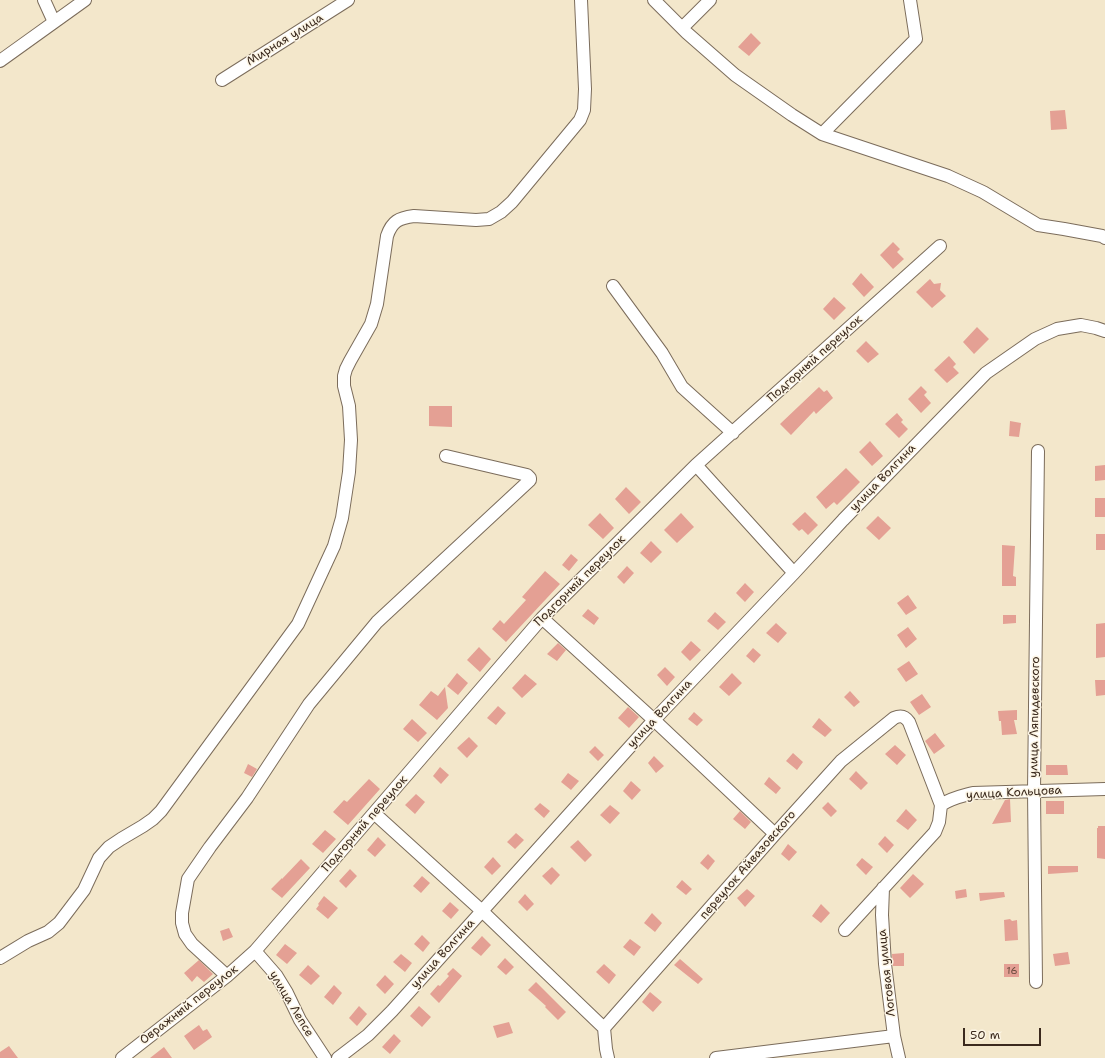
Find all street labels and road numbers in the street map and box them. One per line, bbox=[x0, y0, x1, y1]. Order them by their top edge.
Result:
street label: Мирная улица bbox=[244, 11, 326, 69]
street label: Подгорный переулок bbox=[765, 313, 865, 405]
street label: улица Волгина bbox=[847, 441, 919, 515]
street label: Подгорный переулок bbox=[531, 532, 629, 630]
street label: улица Ляпидевского bbox=[1027, 656, 1043, 778]
street label: улица Волгина bbox=[625, 677, 695, 751]
street label: Подгорный переулок bbox=[319, 773, 411, 875]
street label: улица Кольцова bbox=[966, 783, 1062, 803]
street label: переулок Айвазовского bbox=[697, 808, 799, 922]
street label: улица Волгина bbox=[408, 916, 478, 992]
street label: Логовая улица bbox=[875, 929, 899, 1017]
street label: Овражный переулок bbox=[137, 962, 241, 1048]
street label: улица Лепсе bbox=[266, 968, 316, 1040]

